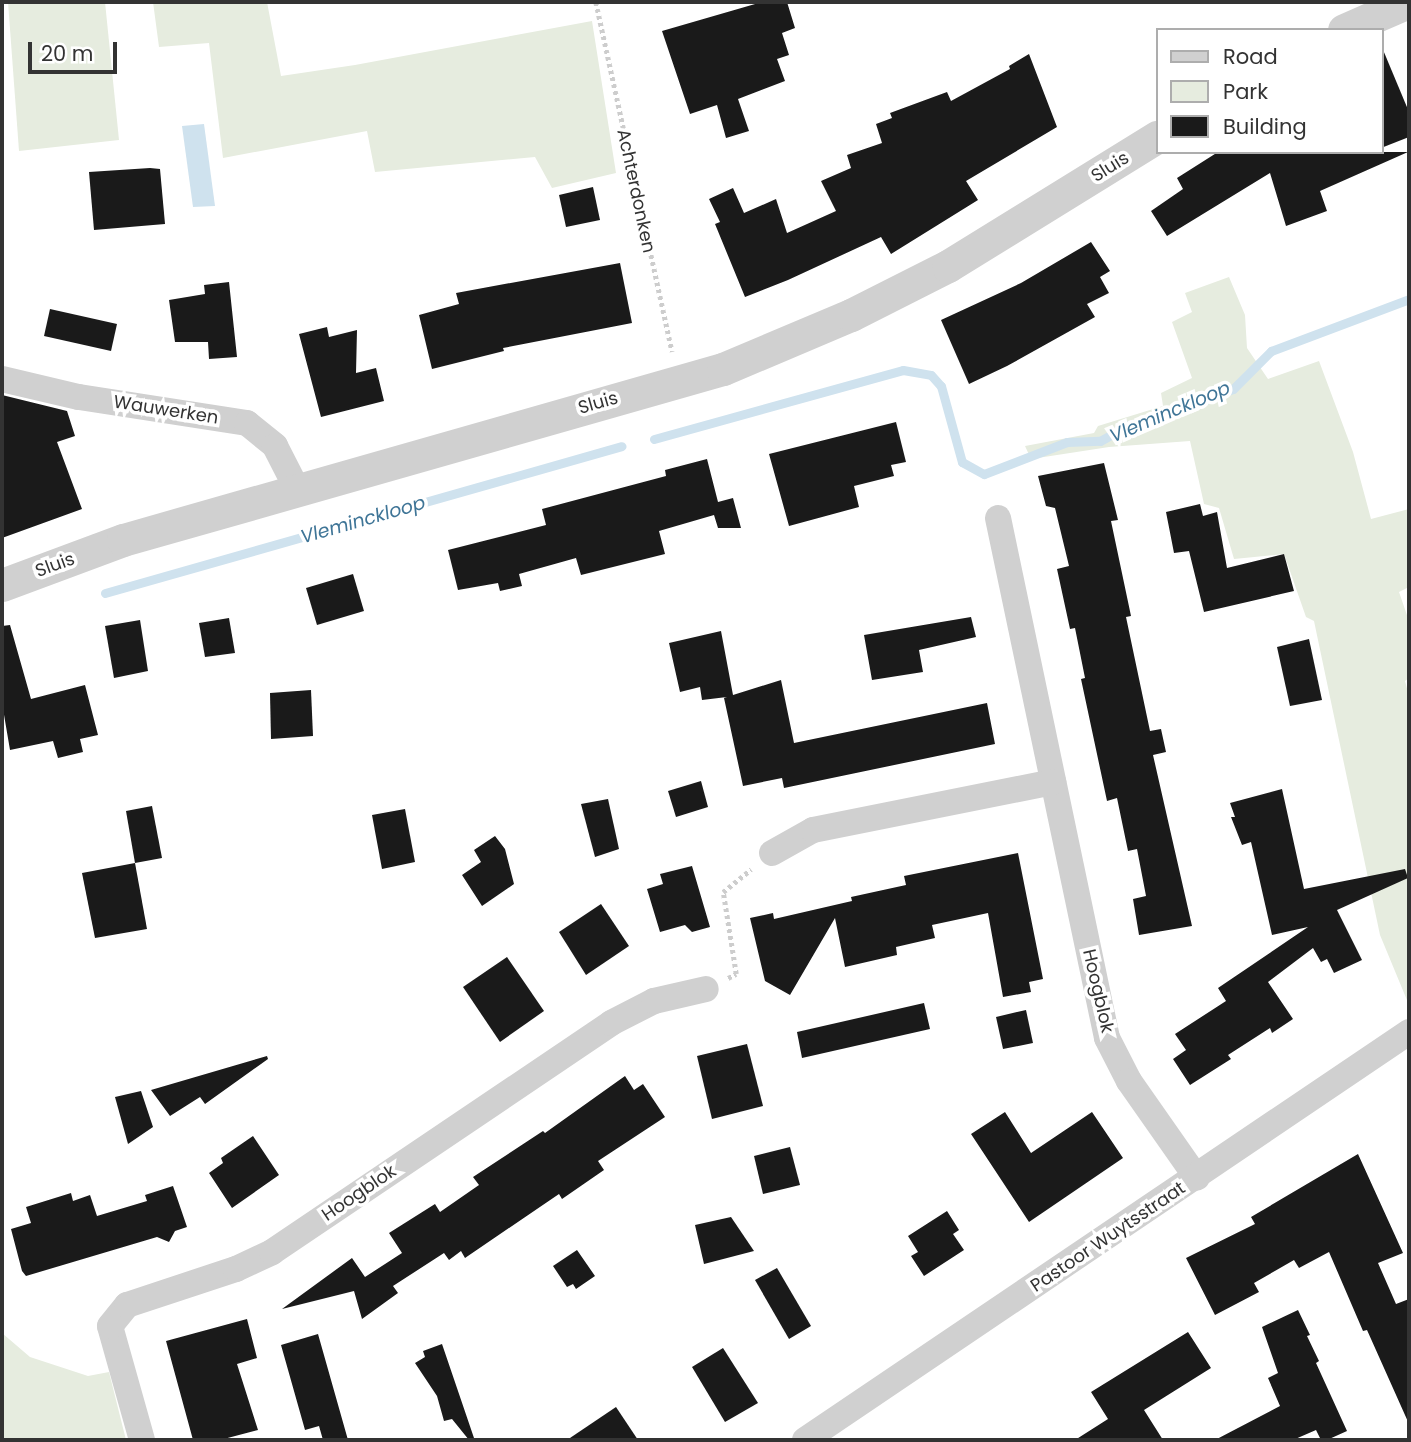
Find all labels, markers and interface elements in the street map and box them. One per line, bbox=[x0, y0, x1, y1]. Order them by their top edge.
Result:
scale bar bbox=[32, 28, 121, 72]
legend bbox=[1156, 28, 1383, 154]
text: 20 m bbox=[41, 39, 94, 68]
text: Road bbox=[1223, 42, 1278, 71]
text: Park bbox=[1223, 77, 1268, 106]
text: Building bbox=[1223, 112, 1307, 141]
street label: Achterdonken bbox=[612, 127, 660, 255]
street label: Sluis bbox=[1087, 147, 1133, 187]
water label: Vleminckloop bbox=[1106, 376, 1234, 448]
street label: Sluis bbox=[576, 387, 620, 419]
street label: Wauwerken bbox=[112, 391, 220, 429]
water label: Vleminckloop bbox=[298, 491, 428, 549]
street label: Sluis bbox=[32, 548, 78, 582]
street label: Hoogblok bbox=[1078, 947, 1118, 1035]
street label: Hoogblok bbox=[318, 1160, 400, 1226]
street label: Pastoor Wuytsstraat bbox=[1027, 1177, 1189, 1297]

